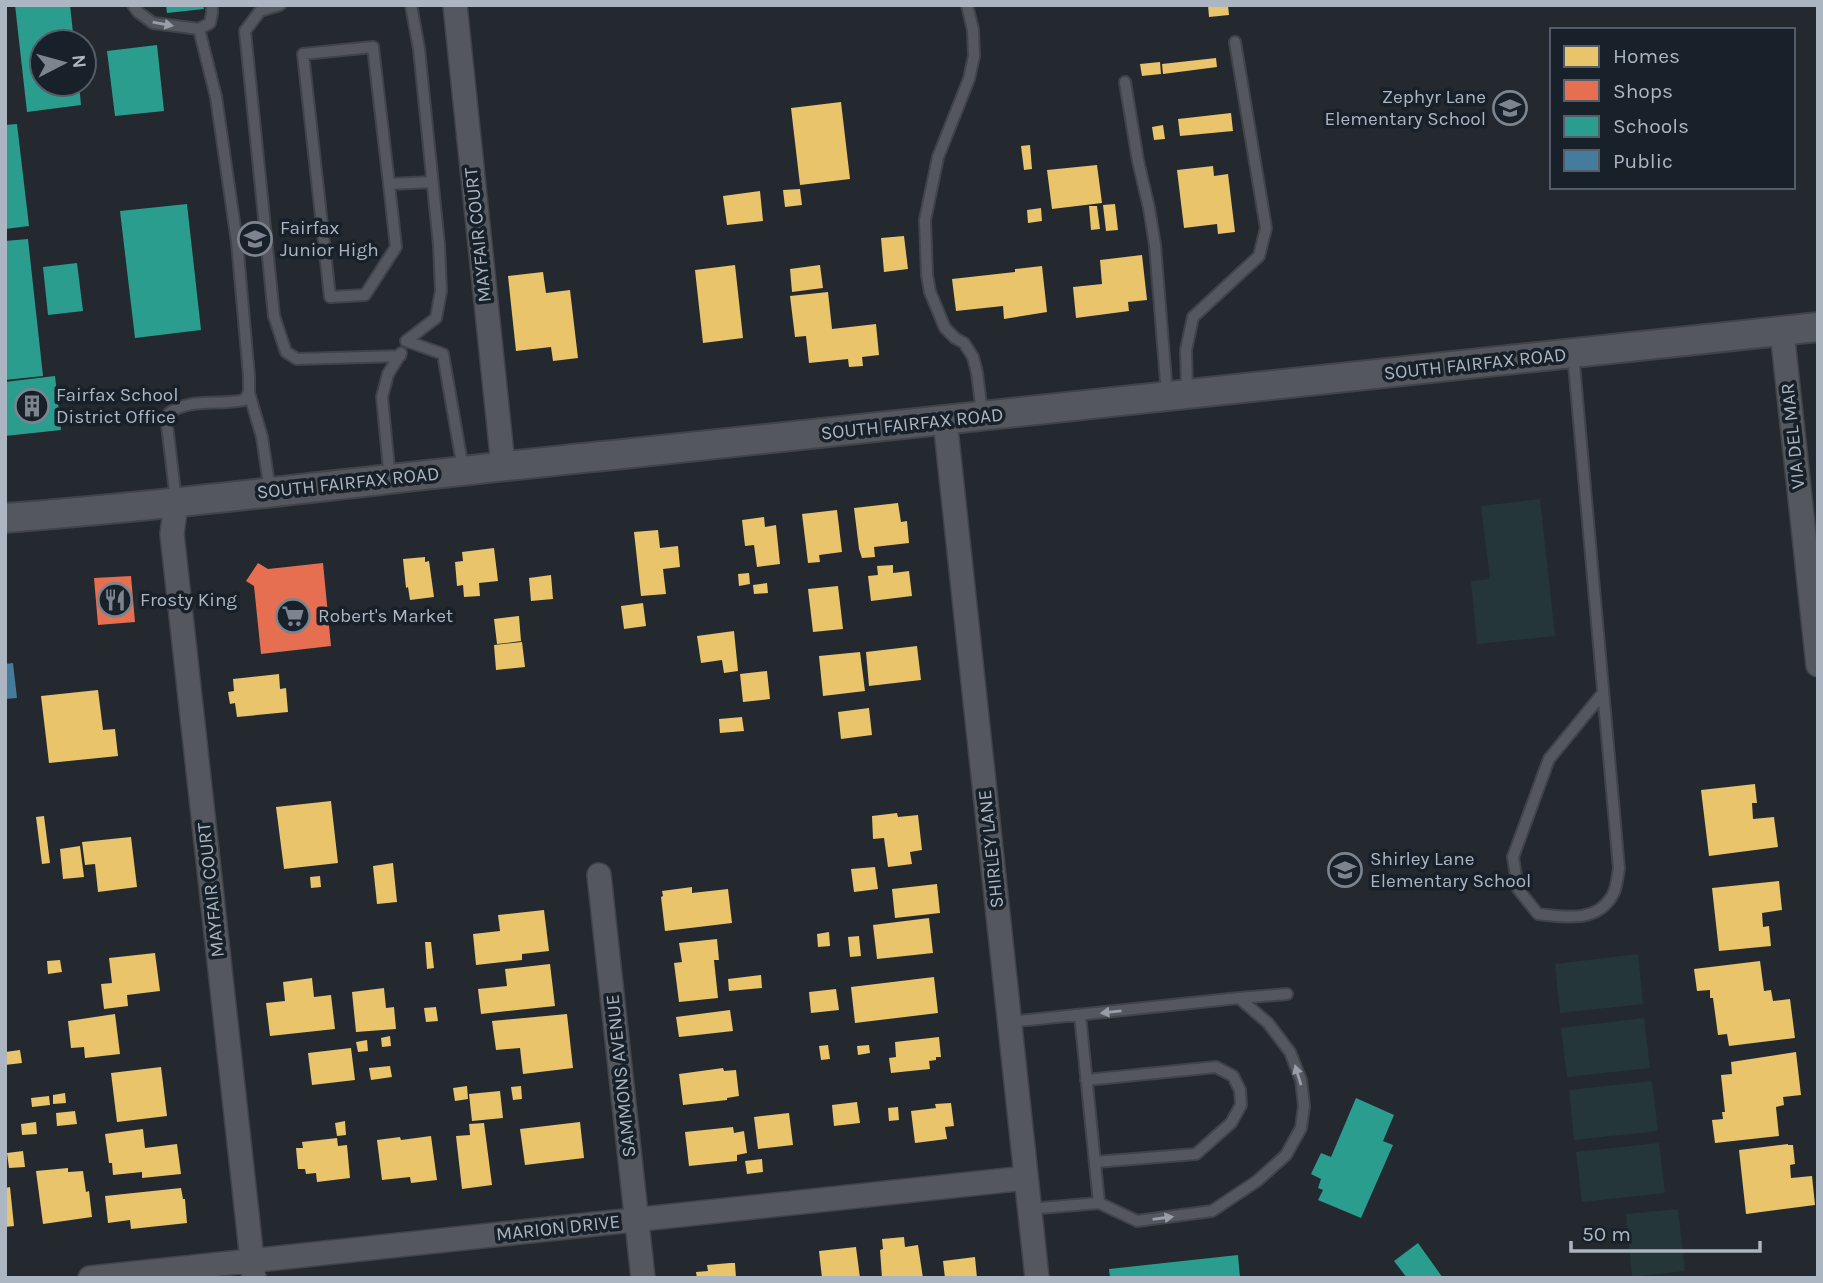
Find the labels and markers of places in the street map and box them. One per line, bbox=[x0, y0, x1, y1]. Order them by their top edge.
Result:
place label: Zephyr Lane Elementary School bbox=[1325, 86, 1486, 130]
school or university icon: Zephyr Lane Elementary School bbox=[1491, 89, 1529, 127]
place label: Fairfax Junior High bbox=[280, 217, 379, 261]
school or university icon: Fairfax Junior High bbox=[236, 220, 274, 258]
place label: Fairfax School District Office bbox=[56, 384, 179, 428]
building icon: Fairfax School District Office bbox=[13, 387, 51, 425]
restaurant icon: Frosty King bbox=[96, 581, 134, 619]
place label: Frosty King bbox=[140, 589, 237, 611]
supermarket icon: Robert's Market bbox=[274, 597, 312, 635]
place label: Robert's Market bbox=[318, 605, 453, 627]
place label: Shirley Lane Elementary School bbox=[1370, 848, 1531, 892]
school or university icon: Shirley Lane Elementary School bbox=[1326, 851, 1364, 889]

